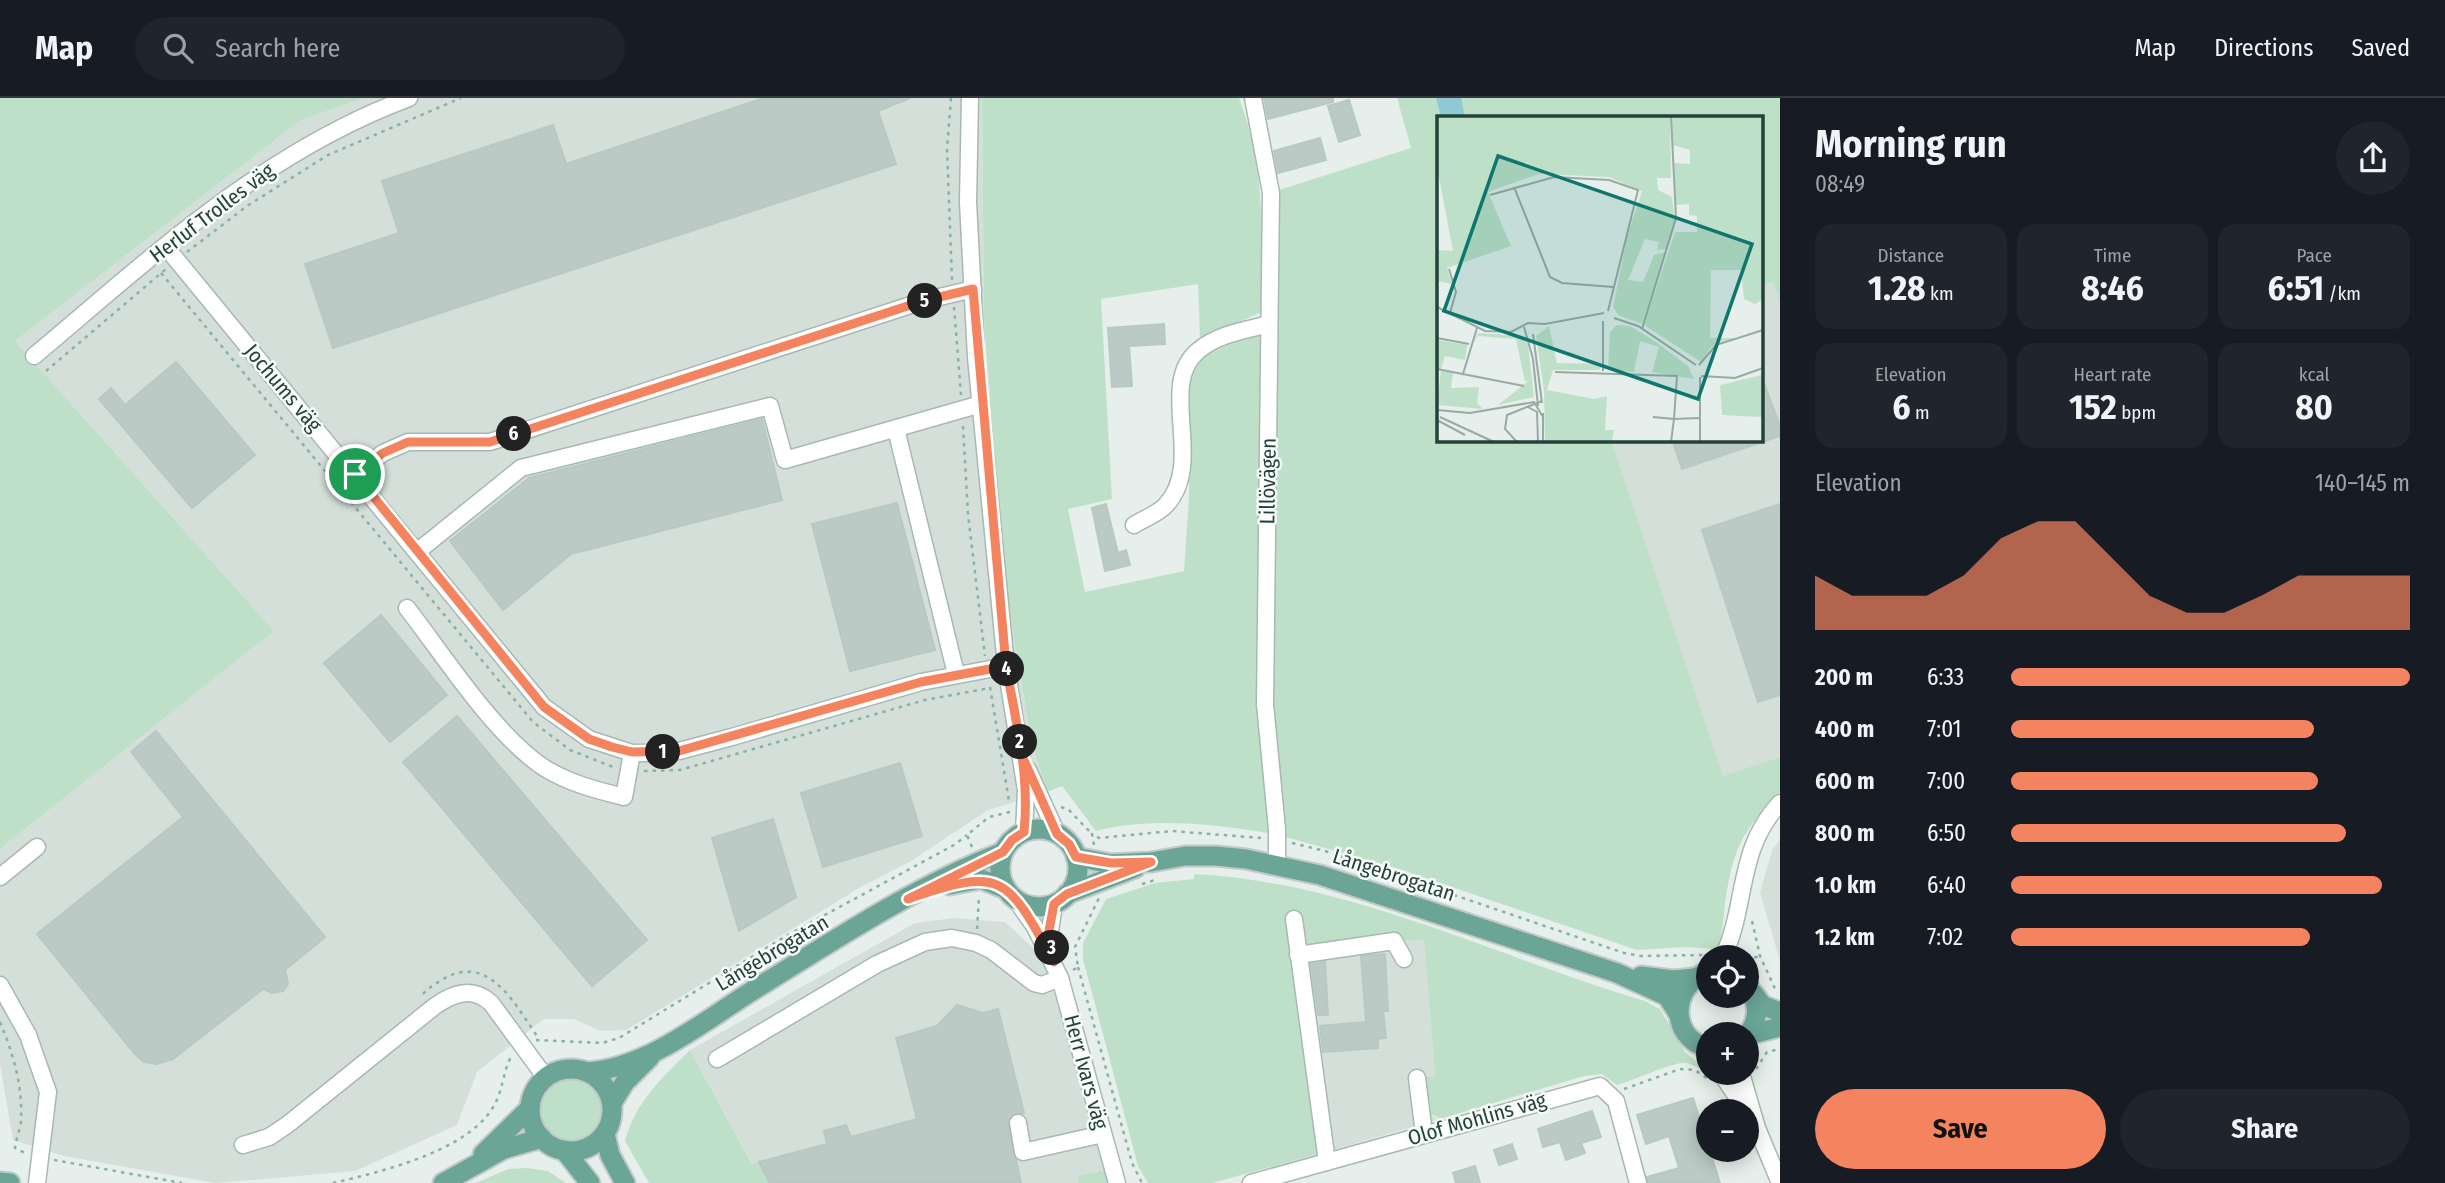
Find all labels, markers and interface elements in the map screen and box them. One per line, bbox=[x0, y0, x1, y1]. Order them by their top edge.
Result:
search box bbox=[135, 17, 625, 80]
text: Map bbox=[35, 28, 93, 68]
icon: search bbox=[159, 29, 197, 67]
text: Search here bbox=[215, 33, 340, 64]
text: Map bbox=[2135, 34, 2176, 62]
text: Directions bbox=[2214, 34, 2313, 62]
text: Saved bbox=[2351, 34, 2410, 62]
inset map bbox=[1437, 116, 1762, 441]
text: Morning run bbox=[1815, 121, 2007, 167]
button: share bbox=[2336, 121, 2410, 195]
street label: Herluf Trolles väg bbox=[144, 158, 280, 268]
text: 08:49 bbox=[1815, 170, 1865, 198]
text: Distance bbox=[1878, 244, 1944, 267]
text: Time bbox=[2094, 244, 2131, 267]
text: Pace bbox=[2296, 244, 2332, 267]
text: 1.28 bbox=[1868, 267, 1926, 309]
text: 8:46 bbox=[2081, 267, 2144, 309]
text: 6:51 bbox=[2267, 267, 2324, 309]
text: km bbox=[1926, 282, 1954, 305]
text: /km bbox=[2324, 282, 2361, 305]
pin: 5 bbox=[908, 284, 942, 318]
text: 5 bbox=[920, 289, 929, 312]
street label: Jochums väg bbox=[239, 339, 327, 437]
text: Elevation bbox=[1875, 363, 1947, 386]
text: Heart rate bbox=[2073, 363, 2152, 386]
text: kcal bbox=[2299, 363, 2330, 386]
text: 6 bbox=[1892, 386, 1910, 428]
text: 152 bbox=[2069, 386, 2117, 428]
text: 80 bbox=[2295, 386, 2333, 428]
text: m bbox=[1910, 401, 1930, 424]
text: bpm bbox=[2117, 401, 2156, 424]
pin: 6 bbox=[496, 416, 532, 452]
text: 6 bbox=[509, 422, 518, 445]
street label: Lillövägen bbox=[1254, 437, 1282, 525]
pin bbox=[325, 444, 385, 504]
icon: arrive bbox=[336, 455, 374, 493]
text: Elevation bbox=[1815, 469, 1902, 497]
text: 140–145 m bbox=[2315, 469, 2410, 497]
pin: 4 bbox=[990, 652, 1024, 686]
text: 4 bbox=[1002, 657, 1011, 680]
text: 200 m bbox=[1815, 663, 1873, 691]
text: 6:33 bbox=[1927, 663, 1964, 691]
text: 400 m bbox=[1815, 715, 1874, 743]
text: 7:01 bbox=[1927, 715, 1962, 743]
pin: 2 bbox=[1002, 724, 1038, 760]
text: 2 bbox=[1015, 730, 1024, 753]
pin: 1 bbox=[646, 734, 680, 770]
text: 1 bbox=[658, 740, 667, 763]
text: 600 m bbox=[1815, 767, 1874, 795]
text: 7:00 bbox=[1927, 767, 1965, 795]
text: 800 m bbox=[1815, 819, 1875, 847]
text: 6:50 bbox=[1927, 819, 1966, 847]
street label: Långebrogatan bbox=[1329, 843, 1459, 907]
text: 1.0 km bbox=[1815, 871, 1876, 899]
text: 6:40 bbox=[1927, 871, 1966, 899]
street label: Långebrogatan bbox=[711, 909, 833, 997]
text: 1.2 km bbox=[1815, 923, 1875, 951]
text: 7:02 bbox=[1927, 923, 1963, 951]
pin: 3 bbox=[1034, 930, 1070, 966]
text: 3 bbox=[1047, 936, 1056, 959]
map controls bbox=[1696, 945, 1759, 1162]
button: locate bbox=[1696, 945, 1759, 1008]
street label: Herr Ivars väg bbox=[1058, 1012, 1114, 1132]
button: + bbox=[1696, 1022, 1759, 1085]
street label: Olof Mohlins väg bbox=[1405, 1087, 1549, 1151]
button: Save bbox=[1815, 1089, 2106, 1169]
button: Share bbox=[2120, 1089, 2410, 1169]
button: − bbox=[1696, 1099, 1759, 1162]

